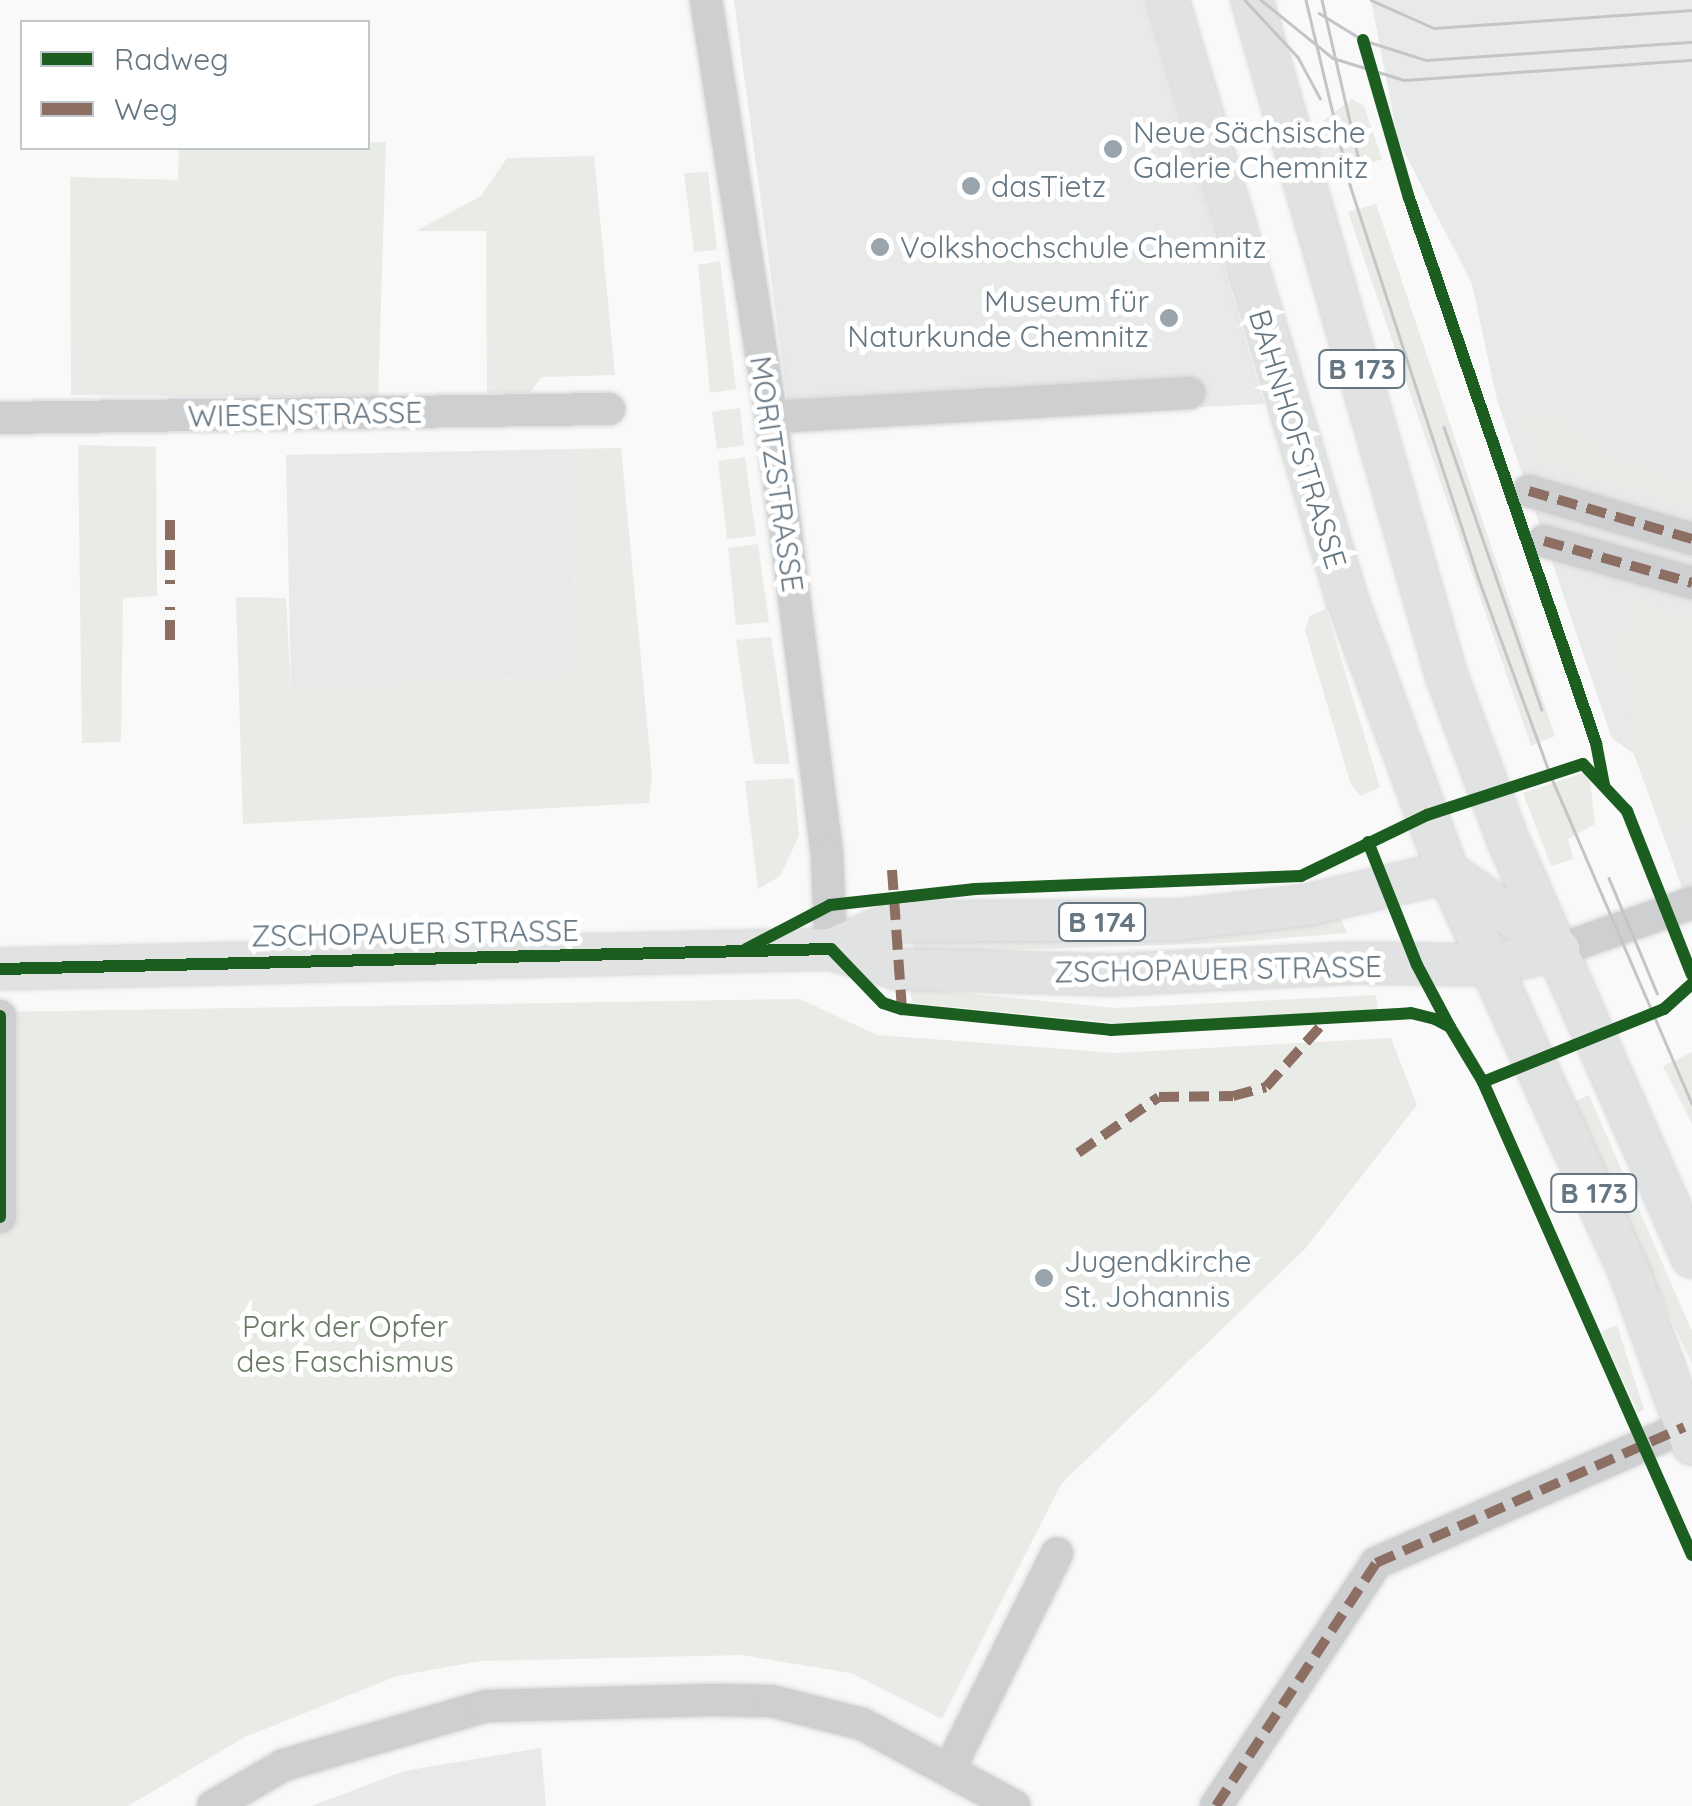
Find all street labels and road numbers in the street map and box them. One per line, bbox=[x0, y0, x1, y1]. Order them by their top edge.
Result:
street label: BAHNHOFSTRASSE bbox=[1241, 305, 1355, 573]
road number: B 173 bbox=[1317, 346, 1407, 392]
street label: MORITZSTRASSE bbox=[743, 354, 811, 594]
street label: WIESENSTRASSE bbox=[187, 394, 423, 434]
road number: B 174 bbox=[1057, 899, 1147, 945]
street label: ZSCHOPAUER STRASSE bbox=[251, 912, 579, 954]
street label: ZSCHOPAUER STRASSE bbox=[1054, 948, 1382, 990]
road number: B 173 bbox=[1549, 1170, 1639, 1216]

